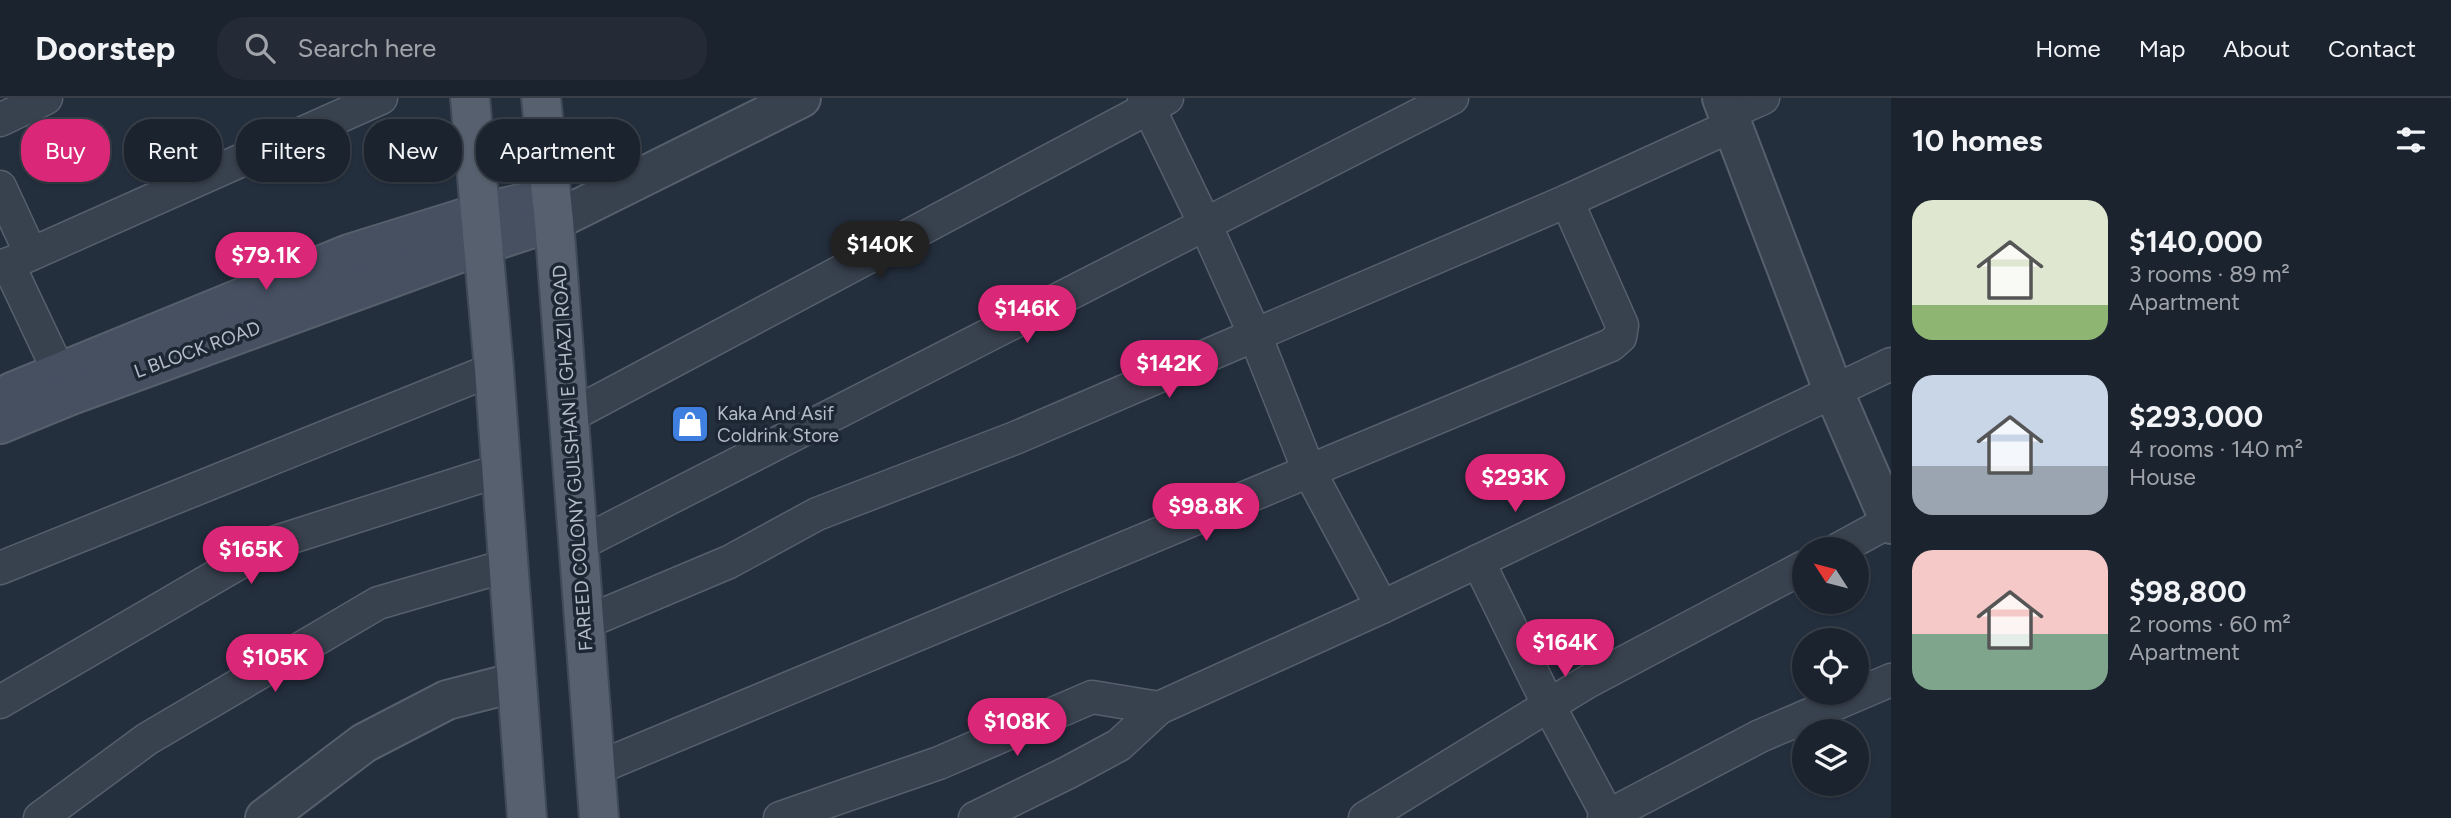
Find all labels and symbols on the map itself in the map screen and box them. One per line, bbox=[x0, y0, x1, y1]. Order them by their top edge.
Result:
pin: $140K bbox=[831, 222, 929, 281]
pin: $79.1K bbox=[209, 232, 323, 292]
street label: FAREED COLONY GULSHAN E GHAZI ROAD bbox=[548, 264, 597, 652]
pin: $146K bbox=[978, 286, 1076, 345]
street label: L BLOCK ROAD bbox=[131, 316, 264, 383]
pin: $142K bbox=[1120, 341, 1218, 400]
place label: Kaka And Asif Coldrink Store bbox=[717, 402, 839, 447]
shop icon: Kaka And Asif Coldrink Store bbox=[669, 403, 711, 445]
pin: $293K bbox=[1466, 454, 1564, 514]
pin: $98.8K bbox=[1149, 484, 1263, 543]
pin: $165K bbox=[202, 526, 300, 586]
north arrow bbox=[1792, 537, 1869, 614]
pin: $164K bbox=[1516, 620, 1614, 679]
pin: $105K bbox=[226, 634, 324, 694]
pin: $108K bbox=[968, 698, 1066, 758]

